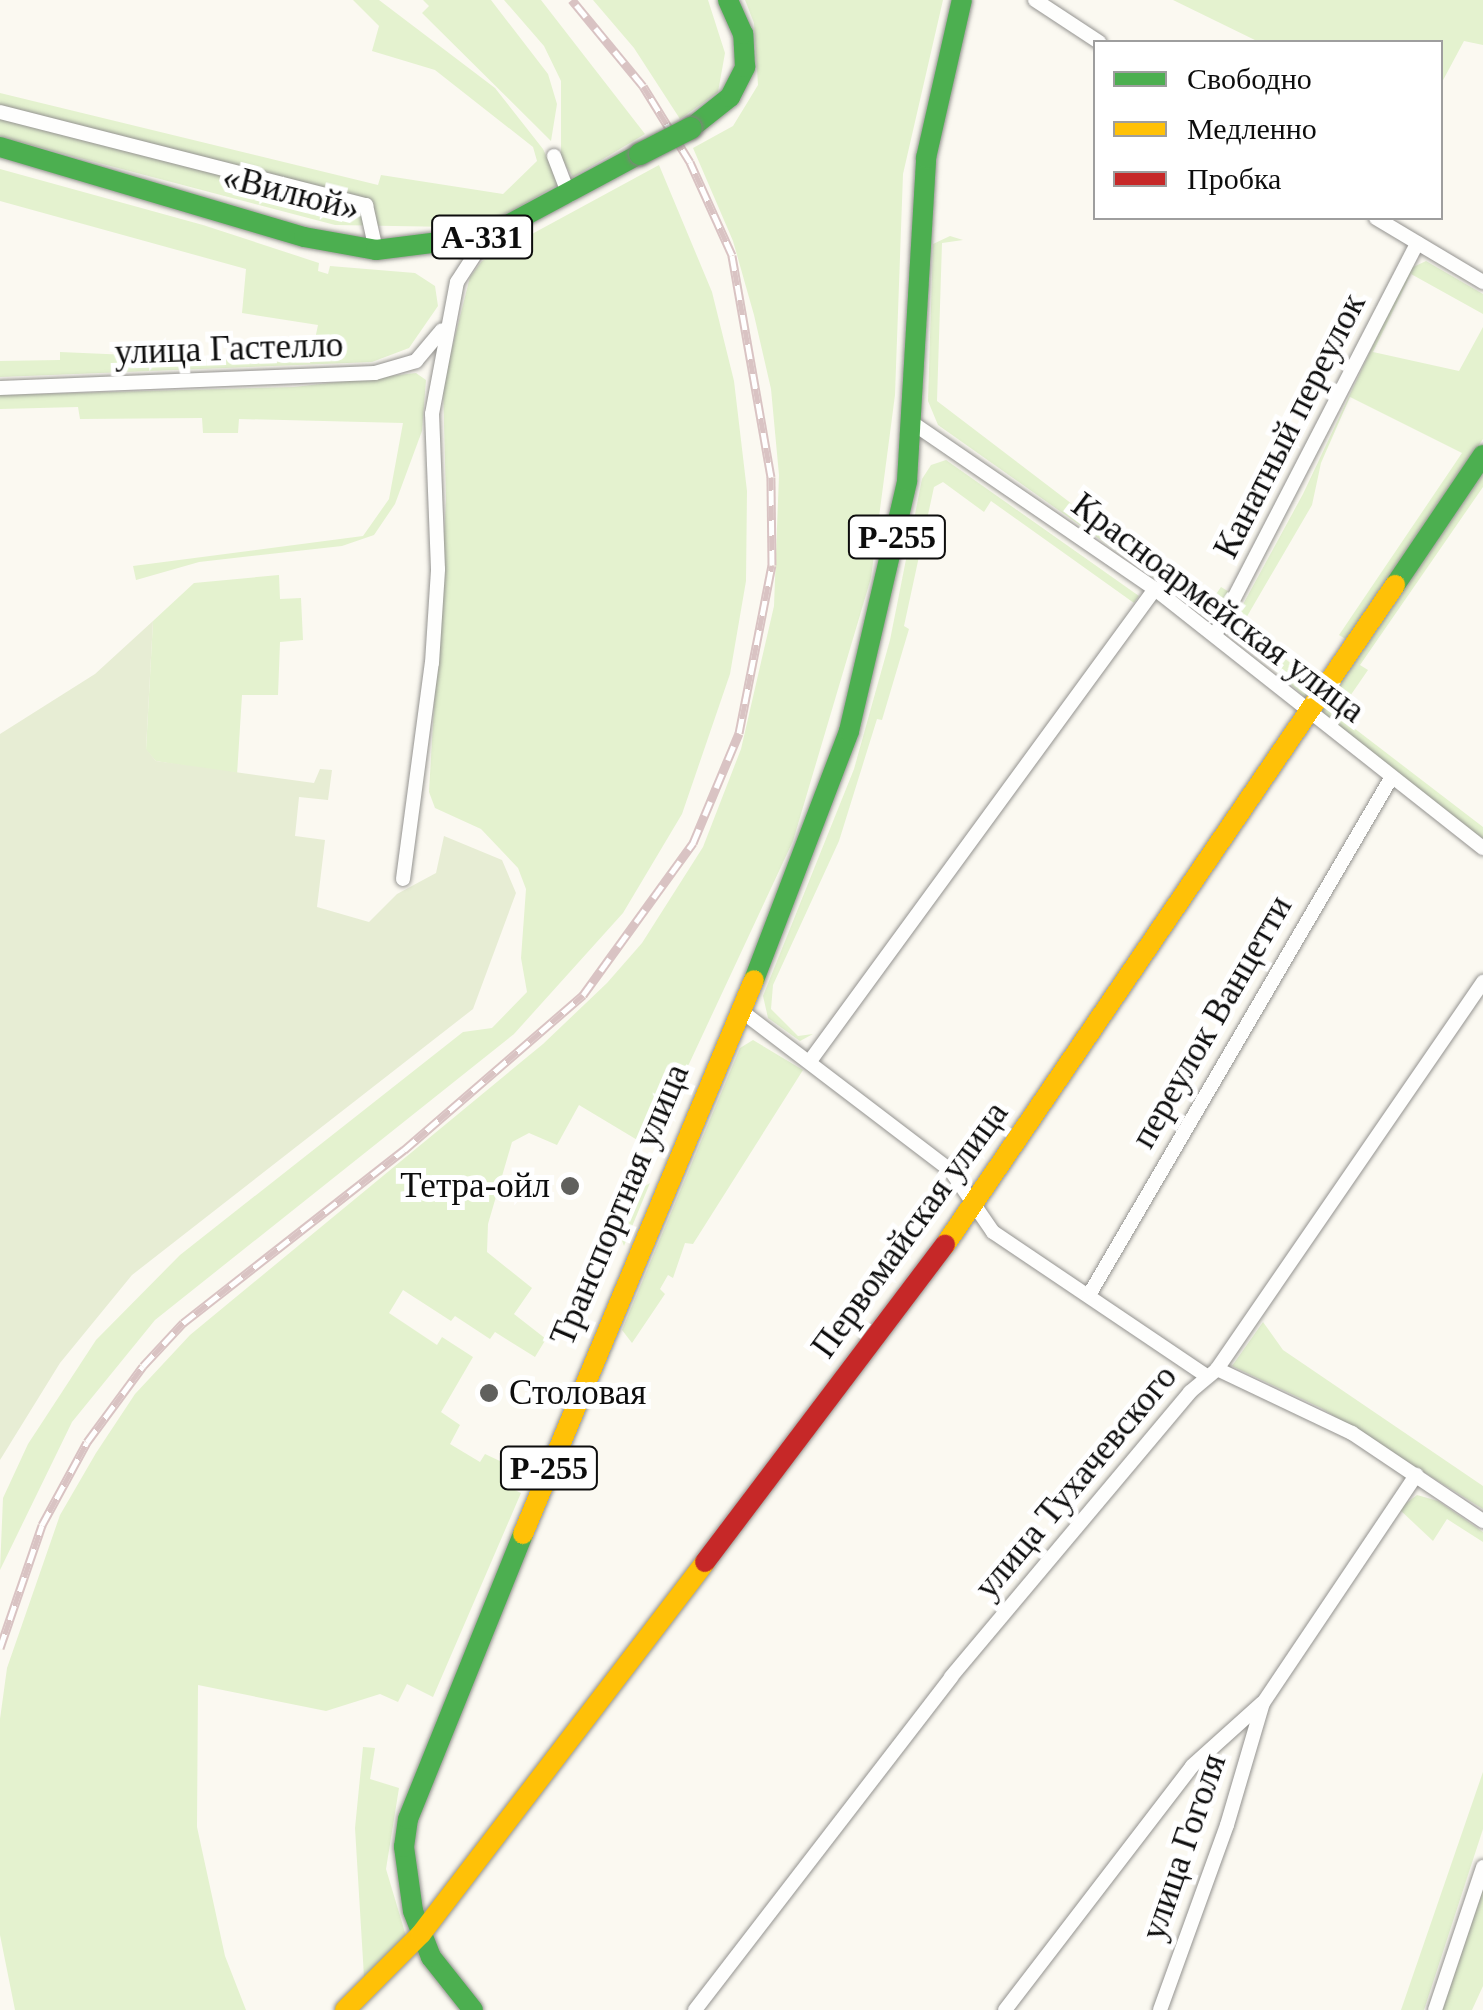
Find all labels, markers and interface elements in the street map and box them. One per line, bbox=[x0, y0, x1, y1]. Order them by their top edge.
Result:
legend bbox=[1093, 40, 1443, 220]
text: Свободно bbox=[1187, 62, 1312, 95]
text: Медленно bbox=[1187, 112, 1317, 145]
street label: «Вилюй» bbox=[218, 156, 364, 230]
text: Пробка bbox=[1187, 162, 1281, 195]
road number: А-331 bbox=[430, 210, 534, 264]
street label: Канатный переулок bbox=[1205, 287, 1375, 565]
street label: улица Гастелло bbox=[114, 324, 344, 374]
street label: Красноармейская улица bbox=[1063, 484, 1373, 732]
road number: Р-255 bbox=[847, 510, 947, 564]
street label: переулок Ванцетти bbox=[1123, 888, 1301, 1156]
street label: Транспортная улица bbox=[542, 1058, 698, 1352]
street label: Первомайская улица bbox=[803, 1094, 1017, 1366]
place label: Тетра-ойл bbox=[400, 1165, 550, 1207]
marker: Тетра-ойл bbox=[559, 1175, 581, 1197]
street label: улица Тухачевского bbox=[966, 1357, 1186, 1607]
place label: Столовая bbox=[509, 1372, 646, 1414]
marker: Столовая bbox=[478, 1382, 500, 1404]
road number: Р-255 bbox=[499, 1441, 599, 1495]
street label: улица Гоголя bbox=[1133, 1748, 1235, 1946]

